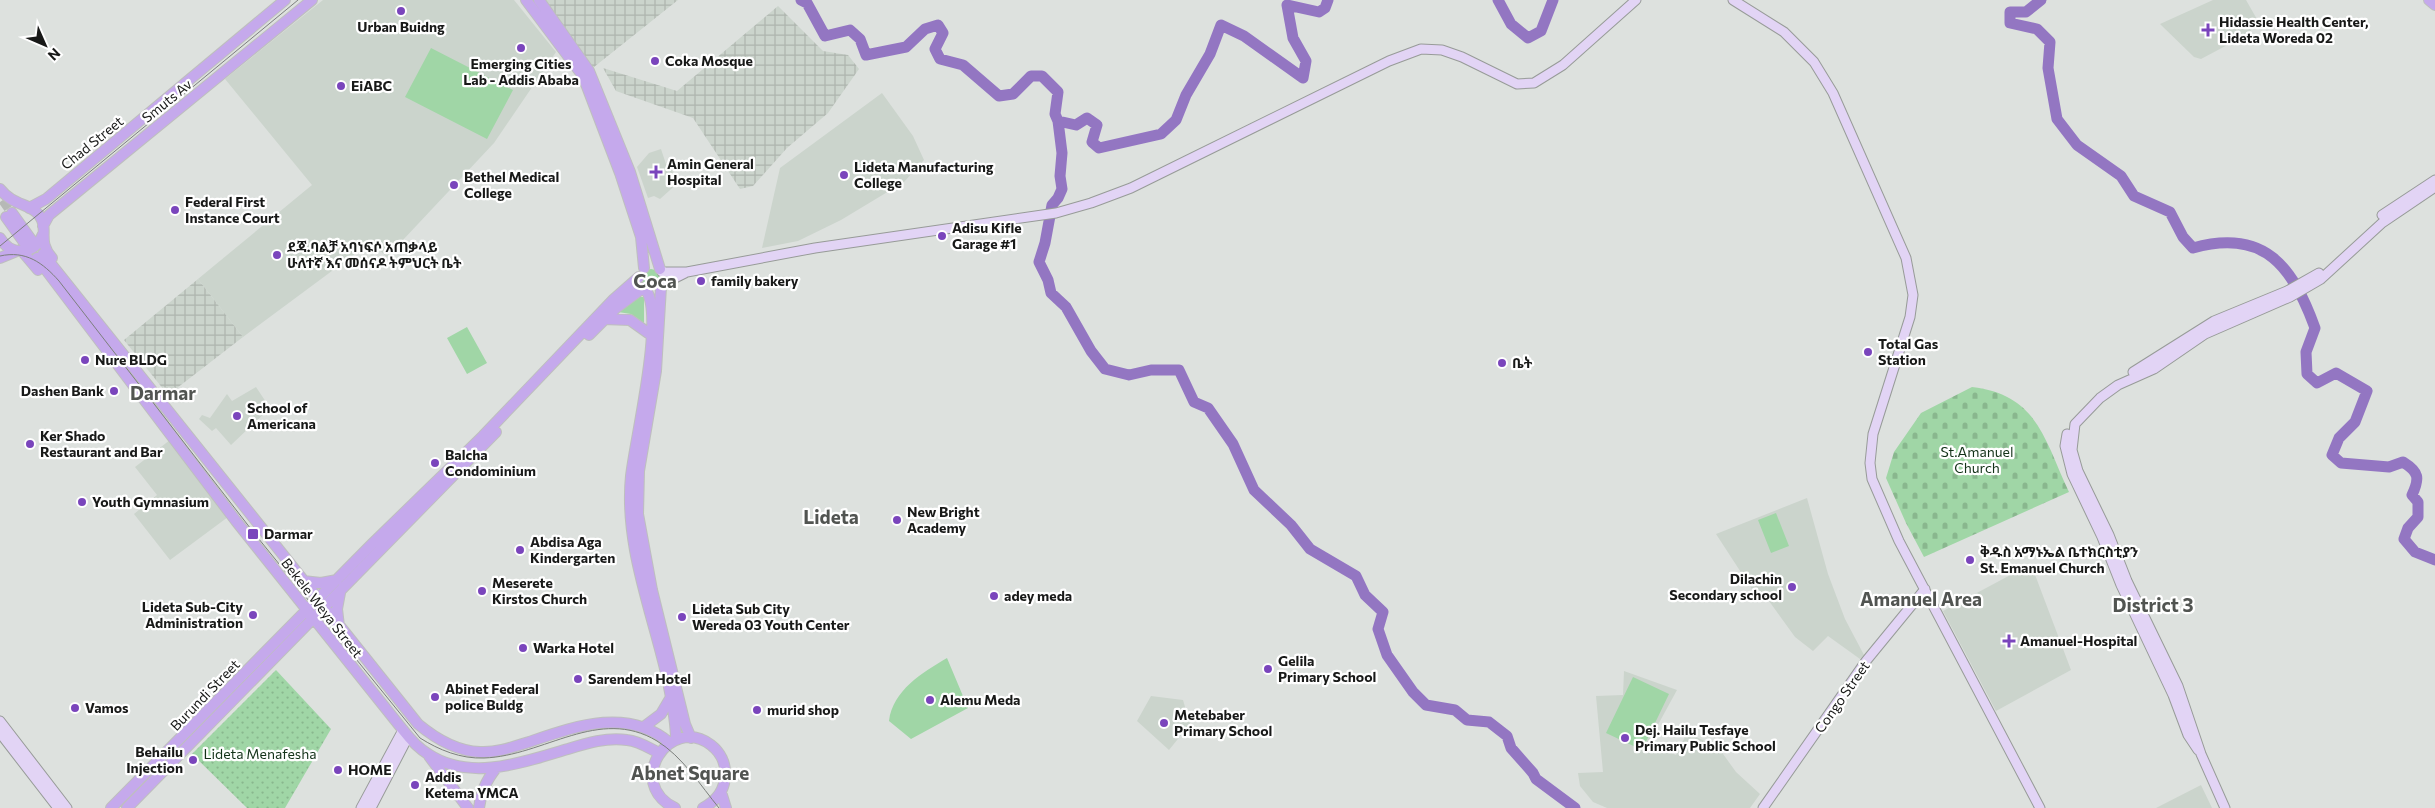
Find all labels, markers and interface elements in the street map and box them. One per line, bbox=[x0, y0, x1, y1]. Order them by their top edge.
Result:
marker: Urban Buidng bbox=[395, 5, 407, 17]
place label: Hidassie Health Center, Lideta Woreda 02 bbox=[2219, 13, 2369, 46]
place label: Urban Buidng bbox=[357, 18, 445, 35]
north arrow bbox=[20, 20, 70, 70]
marker: Hidassie Health Center, Lideta Woreda 02 bbox=[2201, 23, 2215, 37]
marker: Emerging Cities Lab - Addis Ababa bbox=[515, 42, 527, 54]
text: N bbox=[45, 45, 64, 64]
place label: Coka Mosque bbox=[665, 52, 753, 69]
place label: Emerging Cities Lab - Addis Ababa bbox=[463, 55, 579, 88]
marker: Coka Mosque bbox=[649, 55, 661, 67]
street label: Smuts Av bbox=[138, 75, 195, 126]
place label: EiABC bbox=[351, 77, 392, 94]
marker: EiABC bbox=[335, 80, 347, 92]
street label: Chad Street bbox=[57, 112, 126, 173]
place label: Amin General Hospital bbox=[667, 155, 754, 188]
place label: Lideta Manufacturing College bbox=[854, 158, 994, 191]
marker: Amin General Hospital bbox=[649, 165, 663, 179]
place label: Bethel Medical College bbox=[464, 168, 559, 201]
marker: Lideta Manufacturing College bbox=[838, 169, 850, 181]
marker: Bethel Medical College bbox=[448, 179, 460, 191]
place label: Federal First Instance Court bbox=[185, 193, 280, 226]
marker: Federal First Instance Court bbox=[169, 204, 181, 216]
place label: Adisu Kifle Garage #1 bbox=[952, 219, 1022, 252]
marker: Adisu Kifle Garage #1 bbox=[936, 230, 948, 242]
place label: ደጃ.ባልቻ አባነፍሶ አጠቃላይ ሁለተኛ እና መሰናዶ ትምህርት ቤት bbox=[287, 238, 462, 271]
marker: ደጃ.ባልቻ አባነፍሶ አጠቃላይ ሁለተኛ እና መሰናዶ ትምህርት ቤት bbox=[271, 249, 283, 261]
district label: Coca bbox=[633, 269, 677, 292]
place label: family bakery bbox=[711, 272, 799, 289]
marker: family bakery bbox=[695, 275, 707, 287]
place label: Total Gas Station bbox=[1878, 335, 1939, 368]
marker: Total Gas Station bbox=[1862, 346, 1874, 358]
place label: Nure BLDG bbox=[95, 351, 167, 368]
marker: Nure BLDG bbox=[79, 354, 91, 366]
place label: ቤት bbox=[1512, 354, 1533, 371]
marker: ቤት bbox=[1496, 357, 1508, 369]
district label: Darmar bbox=[130, 381, 196, 404]
place label: Dashen Bank bbox=[21, 382, 104, 399]
marker: Dashen Bank bbox=[108, 385, 120, 397]
place label: School of Americana bbox=[247, 399, 316, 432]
marker: School of Americana bbox=[231, 410, 243, 422]
place label: Ker Shado Restaurant and Bar bbox=[40, 427, 163, 460]
marker: Ker Shado Restaurant and Bar bbox=[24, 438, 36, 450]
park label: St.Amanuel Church bbox=[1940, 443, 2014, 476]
place label: Balcha Condominium bbox=[445, 446, 536, 479]
marker: Balcha Condominium bbox=[429, 457, 441, 469]
place label: Youth Gymnasium bbox=[92, 493, 209, 510]
marker: Youth Gymnasium bbox=[76, 496, 88, 508]
place label: New Bright Academy bbox=[907, 503, 980, 536]
district label: Lideta bbox=[803, 505, 859, 528]
marker: New Bright Academy bbox=[891, 514, 903, 526]
place label: Darmar bbox=[264, 525, 313, 542]
marker: Darmar bbox=[246, 527, 260, 541]
place label: Abdisa Aga Kindergarten bbox=[530, 533, 615, 566]
place label: ቅዱስ አማኑኤል ቤተክርስቲያን St. Emanuel Church bbox=[1980, 543, 2138, 576]
marker: Abdisa Aga Kindergarten bbox=[514, 544, 526, 556]
street label: Bekele Weya Street bbox=[278, 554, 367, 661]
marker: ቅዱስ አማኑኤል ቤተክርስቲያን St. Emanuel Church bbox=[1964, 554, 1976, 566]
place label: Dilachin Secondary school bbox=[1669, 570, 1782, 603]
place label: Meserete Kirstos Church bbox=[492, 574, 587, 607]
marker: Dilachin Secondary school bbox=[1786, 581, 1798, 593]
marker: Meserete Kirstos Church bbox=[476, 585, 488, 597]
place label: adey meda bbox=[1004, 587, 1072, 604]
district label: Amanuel Area bbox=[1860, 587, 1982, 610]
marker: adey meda bbox=[988, 590, 1000, 602]
district label: District 3 bbox=[2112, 593, 2194, 616]
place label: Lideta Sub-City Administration bbox=[142, 598, 243, 631]
place label: Lideta Sub City Wereda 03 Youth Center bbox=[692, 600, 850, 633]
marker: Lideta Sub-City Administration bbox=[247, 609, 259, 621]
marker: Lideta Sub City Wereda 03 Youth Center bbox=[676, 611, 688, 623]
place label: Amanuel-Hospital bbox=[2020, 632, 2137, 649]
marker: Amanuel-Hospital bbox=[2002, 634, 2016, 648]
place label: Warka Hotel bbox=[533, 639, 614, 656]
marker: Warka Hotel bbox=[517, 642, 529, 654]
place label: Gelila Primary School bbox=[1278, 652, 1376, 685]
street label: Burundi Street bbox=[166, 655, 243, 734]
street label: Congo Street bbox=[1811, 657, 1873, 736]
marker: Gelila Primary School bbox=[1262, 663, 1274, 675]
place label: Sarendem Hotel bbox=[588, 670, 691, 687]
marker: Sarendem Hotel bbox=[572, 673, 584, 685]
place label: Abinet Federal police Buldg bbox=[445, 680, 539, 713]
marker: Abinet Federal police Buldg bbox=[429, 691, 441, 703]
place label: Alemu Meda bbox=[940, 691, 1020, 708]
marker: Alemu Meda bbox=[924, 694, 936, 706]
place label: Vamos bbox=[85, 699, 129, 716]
place label: murid shop bbox=[767, 701, 839, 718]
marker: Vamos bbox=[69, 702, 81, 714]
marker: murid shop bbox=[751, 704, 763, 716]
place label: Metebaber Primary School bbox=[1174, 706, 1272, 739]
marker: Metebaber Primary School bbox=[1158, 717, 1170, 729]
place label: Dej. Hailu Tesfaye Primary Public School bbox=[1635, 721, 1776, 754]
marker: Dej. Hailu Tesfaye Primary Public School bbox=[1619, 732, 1631, 744]
place label: Behailu Injection bbox=[126, 743, 183, 776]
park label: Lideta Menafesha bbox=[203, 745, 317, 762]
marker: Behailu Injection bbox=[187, 754, 199, 766]
place label: HOME bbox=[348, 761, 392, 778]
district label: Abnet Square bbox=[631, 761, 749, 784]
marker: HOME bbox=[332, 764, 344, 776]
place label: Addis Ketema YMCA bbox=[425, 768, 519, 801]
marker: Addis Ketema YMCA bbox=[409, 779, 421, 791]

